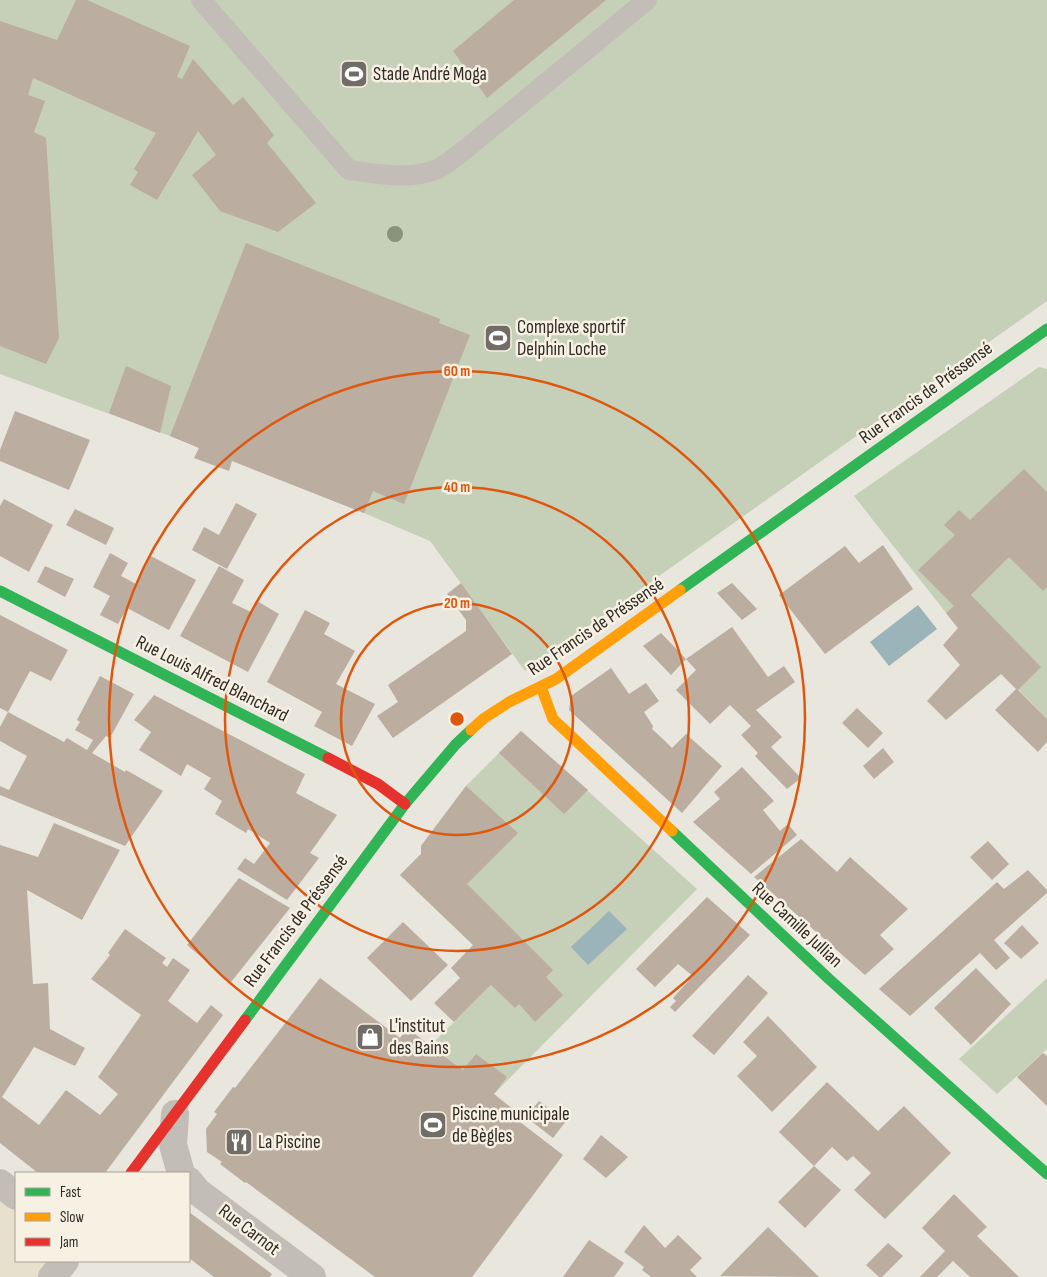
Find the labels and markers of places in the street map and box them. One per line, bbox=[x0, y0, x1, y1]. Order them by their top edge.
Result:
sports icon: Stade André Moga bbox=[339, 59, 369, 89]
place label: Stade André Moga bbox=[373, 63, 487, 86]
place label: Complexe sportif Delphin Loche bbox=[517, 316, 626, 361]
sports icon: Complexe sportif Delphin Loche bbox=[483, 323, 513, 353]
centre of rings bbox=[448, 710, 466, 728]
place label: L'institut des Bains bbox=[389, 1015, 449, 1060]
shop icon: L'institut des Bains bbox=[355, 1022, 385, 1052]
place label: Piscine municipale de Bègles bbox=[452, 1103, 570, 1148]
sports icon: Piscine municipale de Bègles bbox=[418, 1110, 448, 1140]
restaurant icon: La Piscine bbox=[224, 1127, 254, 1157]
place label: La Piscine bbox=[258, 1131, 321, 1154]

